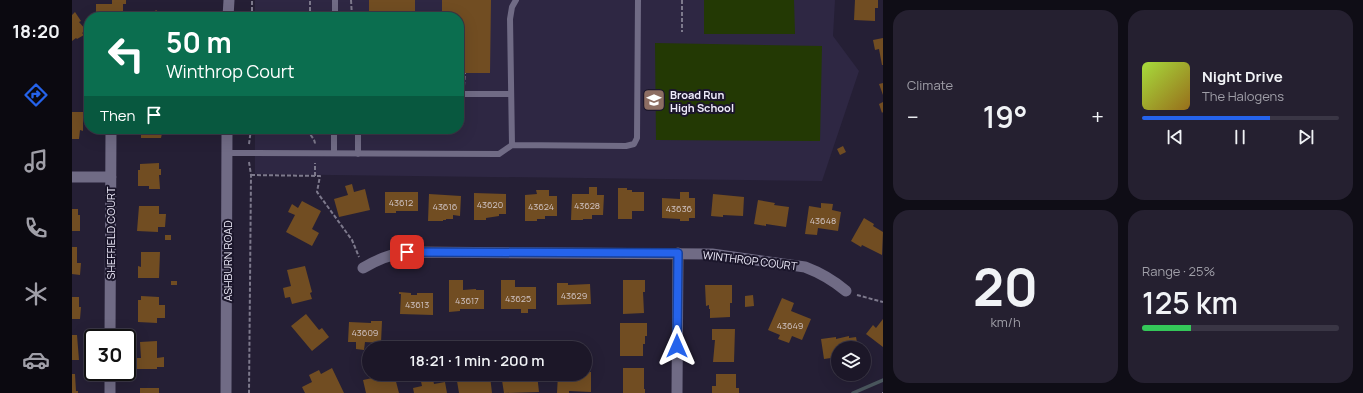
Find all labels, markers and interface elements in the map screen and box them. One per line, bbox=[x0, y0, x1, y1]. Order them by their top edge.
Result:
text: 18:20 bbox=[12, 19, 60, 43]
text: 50 m bbox=[166, 23, 232, 61]
icon: left bbox=[100, 28, 152, 80]
text: Winthrop Court bbox=[166, 59, 294, 83]
text: Night Drive bbox=[1202, 66, 1283, 87]
text: Climate bbox=[907, 76, 953, 94]
icon: directions bbox=[22, 81, 50, 109]
school or university icon: Broad Run High School bbox=[641, 87, 667, 113]
place label: Broad Run High School bbox=[670, 87, 734, 115]
text: The Halogens bbox=[1202, 87, 1284, 105]
text: 19° bbox=[983, 96, 1028, 137]
text: − bbox=[907, 102, 919, 132]
text: + bbox=[1091, 102, 1104, 132]
icon: arrive bbox=[143, 104, 165, 126]
text: Then bbox=[100, 105, 135, 126]
icon: previous bbox=[1164, 126, 1186, 148]
icon: pause bbox=[1229, 126, 1251, 148]
icon: next bbox=[1295, 126, 1317, 148]
icon: music bbox=[22, 147, 50, 175]
street label: SHEFFIELD COURT bbox=[103, 186, 118, 279]
house number: 43612 bbox=[389, 196, 413, 209]
house number: 43620 bbox=[477, 198, 503, 211]
house number: 43628 bbox=[574, 199, 600, 212]
house number: 43616 bbox=[433, 200, 458, 213]
house number: 43624 bbox=[528, 200, 554, 213]
house number: 43636 bbox=[666, 202, 693, 215]
icon: phone bbox=[22, 214, 50, 242]
house number: 43648 bbox=[810, 214, 836, 227]
street label: ASHBURN ROAD bbox=[220, 220, 235, 302]
pin bbox=[390, 235, 424, 269]
icon: arrive bbox=[396, 241, 418, 263]
street label: WINTHROP COURT bbox=[702, 247, 799, 273]
text: 20 bbox=[973, 251, 1038, 322]
text: Range · 25% bbox=[1142, 262, 1215, 280]
icon: climate bbox=[22, 280, 50, 308]
text: 125 km bbox=[1142, 282, 1238, 323]
house number: 43629 bbox=[561, 289, 587, 302]
house number: 43625 bbox=[505, 292, 531, 305]
house number: 43617 bbox=[455, 294, 479, 307]
house number: 43613 bbox=[405, 298, 429, 311]
text: km/h bbox=[990, 313, 1021, 331]
house number: 43649 bbox=[777, 319, 803, 332]
position arrow bbox=[656, 325, 698, 367]
house number: 43609 bbox=[352, 326, 378, 339]
speed limit sign: 30 bbox=[84, 329, 136, 381]
map controls bbox=[831, 341, 871, 381]
button: layers bbox=[831, 341, 871, 381]
icon: car bbox=[22, 346, 50, 374]
text: 18:21 · 1 min · 200 m bbox=[409, 350, 545, 371]

